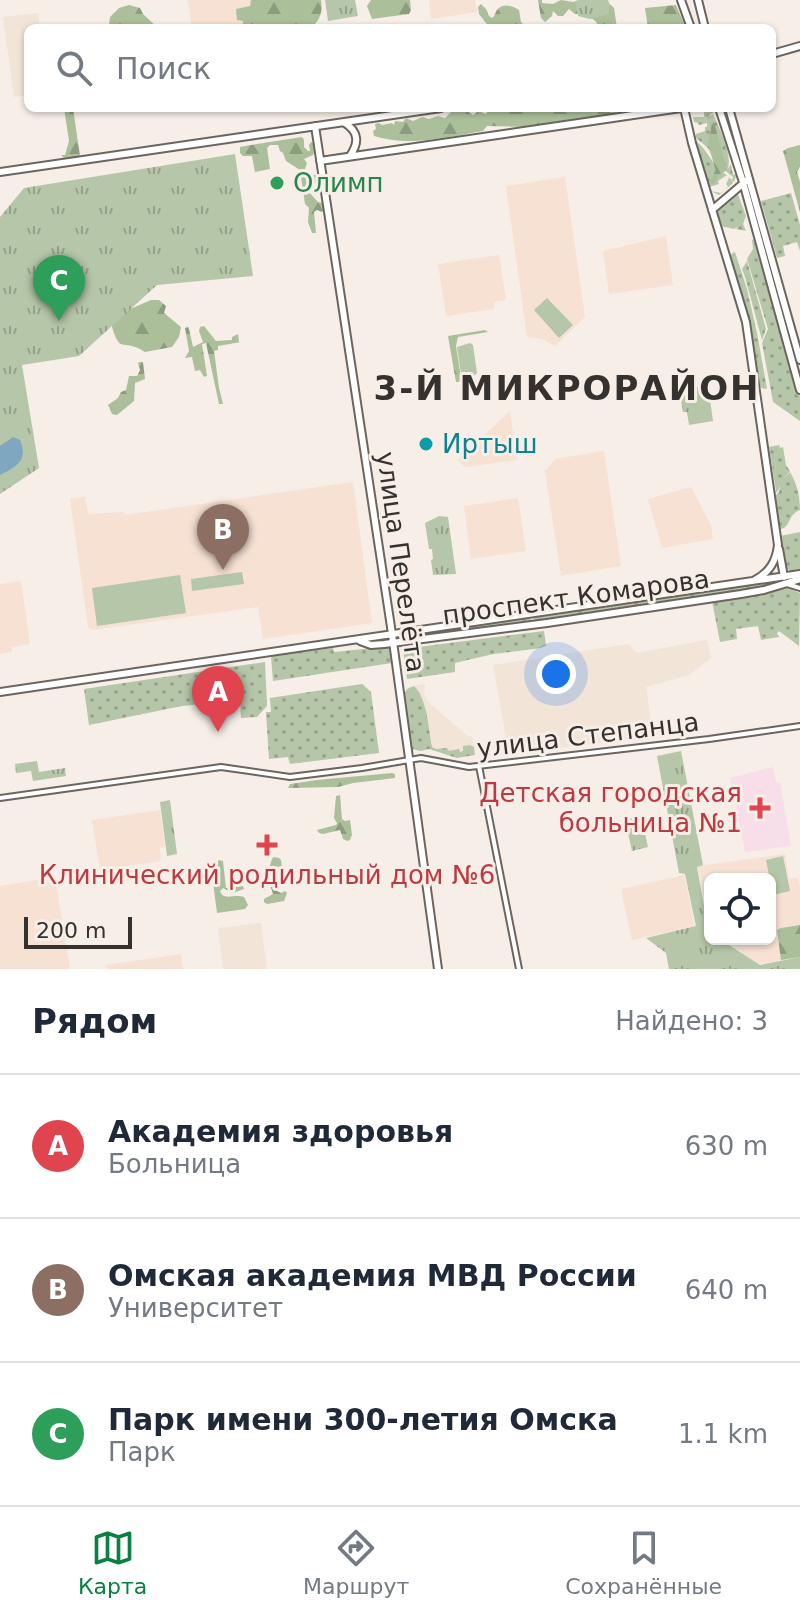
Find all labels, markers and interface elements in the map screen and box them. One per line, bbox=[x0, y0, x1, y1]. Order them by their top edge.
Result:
search box bbox=[24, 24, 776, 112]
icon: search bbox=[52, 46, 96, 90]
text: Поиск bbox=[116, 51, 211, 86]
place label: Олимп bbox=[293, 168, 384, 198]
marker: Олимп bbox=[268, 174, 286, 192]
pin: C bbox=[33, 255, 85, 321]
district label: 3-Й МИКРОРАЙОН bbox=[373, 368, 761, 408]
place label: Иртыш bbox=[442, 429, 537, 459]
marker: Иртыш bbox=[417, 435, 435, 453]
street label: улица Перелёта bbox=[371, 450, 431, 674]
pin: B bbox=[197, 504, 249, 570]
street label: проспект Комарова bbox=[441, 563, 711, 631]
your location bbox=[536, 654, 576, 694]
pin: A bbox=[192, 666, 244, 732]
street label: улица Степанца bbox=[475, 706, 701, 764]
place label: Детская городская больница №1 bbox=[479, 778, 742, 838]
marker: Детская городская больница №1 bbox=[749, 797, 771, 819]
marker: Клинический родильный дом №6 bbox=[256, 834, 278, 856]
place label: Клинический родильный дом №6 bbox=[39, 860, 495, 890]
map controls bbox=[704, 873, 776, 945]
button: locate bbox=[704, 873, 776, 945]
scale bar bbox=[24, 913, 132, 949]
text: 200 m bbox=[36, 918, 106, 943]
text: Рядом bbox=[32, 1001, 157, 1041]
text: Найдено: 3 bbox=[615, 1006, 768, 1036]
text: Академия здоровья bbox=[108, 1114, 453, 1149]
text: A bbox=[48, 1131, 68, 1161]
text: 630 m bbox=[685, 1131, 768, 1161]
text: Больница bbox=[108, 1149, 241, 1179]
text: Омская академия МВД России bbox=[108, 1258, 637, 1293]
text: B bbox=[48, 1275, 68, 1305]
text: 640 m bbox=[685, 1275, 768, 1305]
text: Университет bbox=[108, 1293, 283, 1323]
text: Парк имени 300-летия Омска bbox=[108, 1402, 618, 1437]
text: C bbox=[48, 1419, 68, 1449]
text: 1.1 km bbox=[678, 1419, 768, 1449]
text: Парк bbox=[108, 1437, 176, 1467]
tab: Карта bbox=[78, 1526, 147, 1599]
tab: Маршрут bbox=[303, 1526, 409, 1599]
tab: Сохранённые bbox=[565, 1526, 722, 1599]

